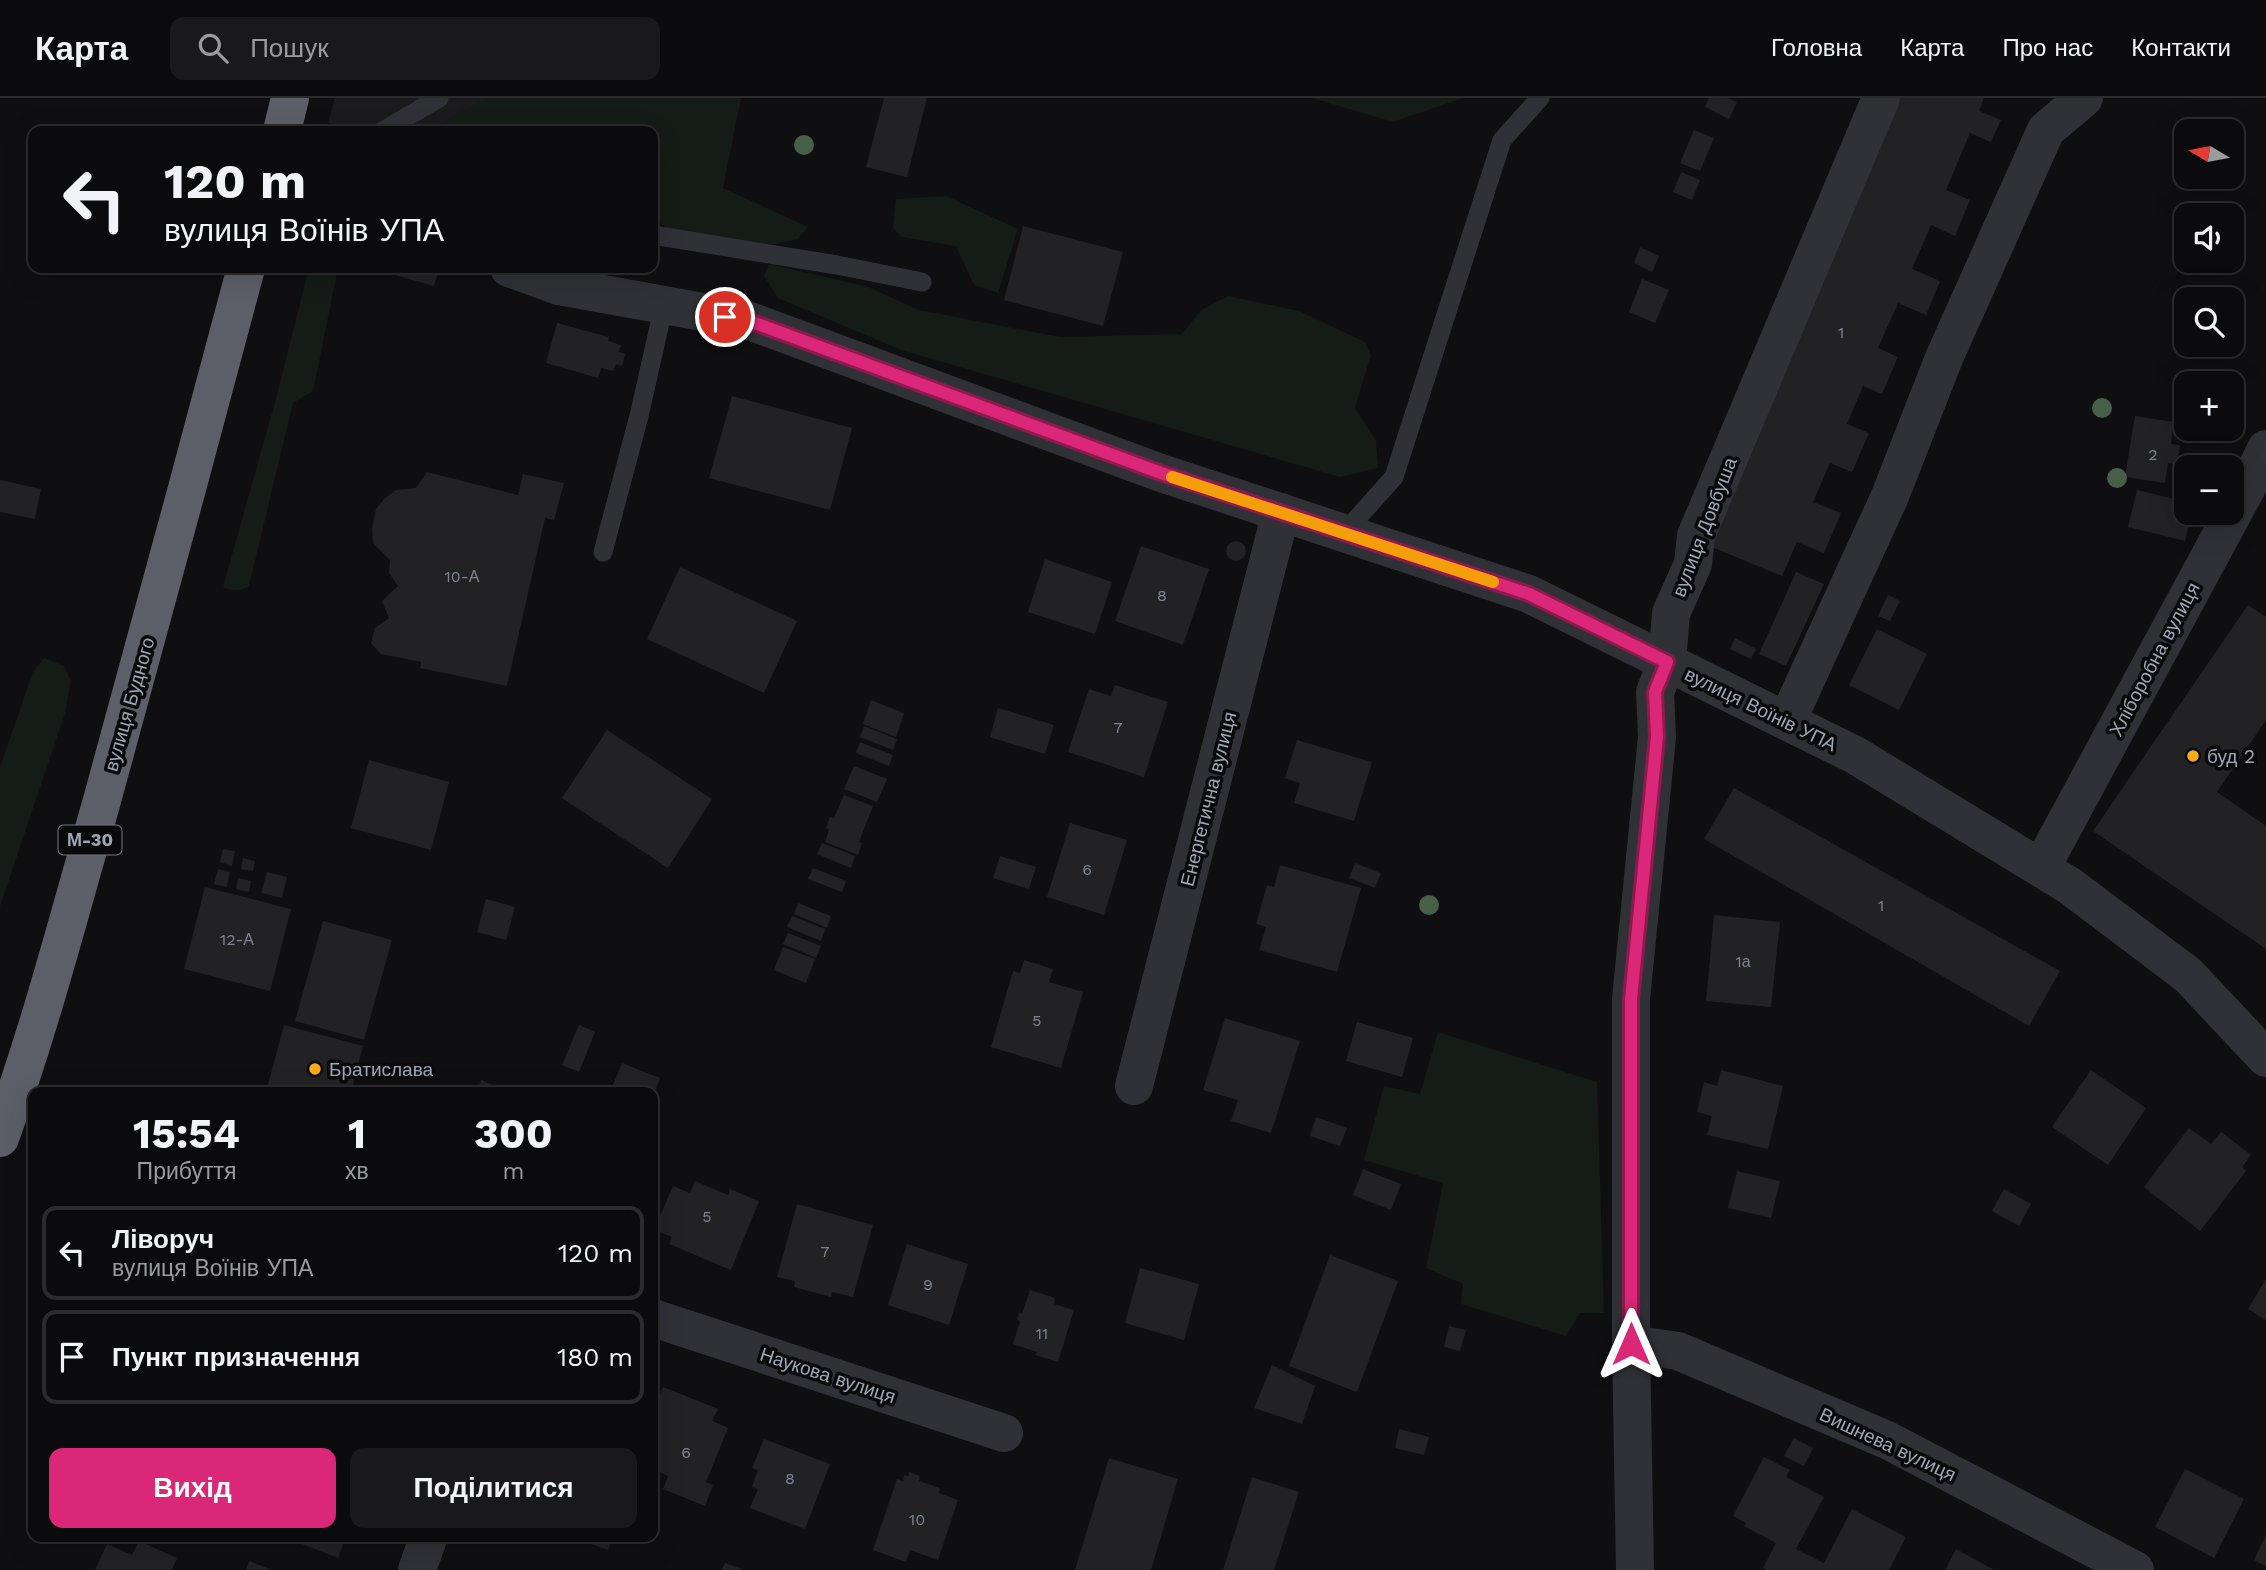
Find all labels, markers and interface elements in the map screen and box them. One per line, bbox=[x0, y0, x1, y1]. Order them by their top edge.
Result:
search box bbox=[170, 17, 660, 80]
text: Карта bbox=[35, 29, 128, 68]
icon: search bbox=[194, 29, 232, 67]
text: Пошук bbox=[250, 33, 329, 63]
text: Головна bbox=[1771, 34, 1862, 62]
text: Карта bbox=[1900, 34, 1964, 62]
text: Про нас bbox=[2002, 34, 2093, 62]
text: Контакти bbox=[2131, 34, 2231, 62]
north arrow bbox=[2174, 119, 2244, 189]
map controls bbox=[2174, 119, 2244, 525]
text: 120 m bbox=[164, 152, 306, 210]
icon: left bbox=[49, 154, 140, 245]
button: sound bbox=[2174, 203, 2244, 273]
text: вулиця Воїнів УПА bbox=[164, 211, 444, 249]
pin bbox=[695, 287, 755, 347]
button: search bbox=[2174, 287, 2244, 357]
icon: arrive bbox=[706, 298, 744, 336]
house number: 1 bbox=[1838, 323, 1844, 342]
button: + bbox=[2174, 371, 2244, 441]
house number: 2 bbox=[2148, 445, 2158, 464]
street label: вулиця Довбуша bbox=[1667, 454, 1742, 600]
button: − bbox=[2174, 455, 2244, 525]
house number: 10-А bbox=[444, 567, 480, 586]
street label: Хліборобна вулиця bbox=[2104, 579, 2205, 740]
house number: 8 bbox=[1157, 586, 1167, 605]
street label: вулиця Будного bbox=[99, 635, 160, 774]
street label: вулиця Воїнів УПА bbox=[1681, 663, 1841, 756]
street label: Енергетична вулиця bbox=[1176, 709, 1241, 889]
house number: 7 bbox=[1114, 718, 1123, 737]
place label: буд 2 bbox=[2207, 745, 2255, 768]
marker: буд 2 bbox=[2185, 748, 2201, 764]
road number: М-30 bbox=[58, 826, 122, 854]
house number: 6 bbox=[1082, 860, 1092, 879]
house number: 1 bbox=[1878, 896, 1884, 915]
house number: 12-А bbox=[220, 930, 254, 949]
house number: 1а bbox=[1735, 952, 1751, 971]
house number: 5 bbox=[1032, 1011, 1042, 1030]
place label: Братислава bbox=[329, 1058, 434, 1081]
marker: Братислава bbox=[307, 1061, 323, 1077]
text: 15:54 bbox=[133, 1109, 240, 1158]
text: 1 bbox=[348, 1109, 366, 1158]
text: 300 bbox=[474, 1109, 553, 1158]
text: Прибуття bbox=[137, 1158, 236, 1185]
text: хв bbox=[345, 1158, 369, 1185]
text: m bbox=[502, 1158, 524, 1185]
house number: 5 bbox=[702, 1207, 712, 1226]
text: Ліворуч bbox=[112, 1224, 214, 1254]
icon: left bbox=[53, 1234, 91, 1272]
text: 120 m bbox=[558, 1238, 633, 1268]
house number: 7 bbox=[821, 1242, 830, 1261]
text: вулиця Воїнів УПА bbox=[112, 1255, 313, 1282]
house number: 9 bbox=[923, 1275, 933, 1294]
position arrow bbox=[1594, 1307, 1668, 1381]
house number: 11 bbox=[1036, 1324, 1048, 1343]
icon: arrive bbox=[53, 1338, 91, 1376]
text: Пункт призначення bbox=[112, 1342, 360, 1372]
text: 180 m bbox=[557, 1342, 633, 1372]
street label: Наукова вулиця bbox=[757, 1343, 899, 1408]
street label: Вишнева вулиця bbox=[1816, 1403, 1960, 1486]
house number: 6 bbox=[681, 1443, 691, 1462]
button: Вихід bbox=[49, 1448, 336, 1528]
button: Поділитися bbox=[350, 1448, 637, 1528]
house number: 8 bbox=[785, 1469, 795, 1488]
house number: 10 bbox=[909, 1510, 925, 1529]

